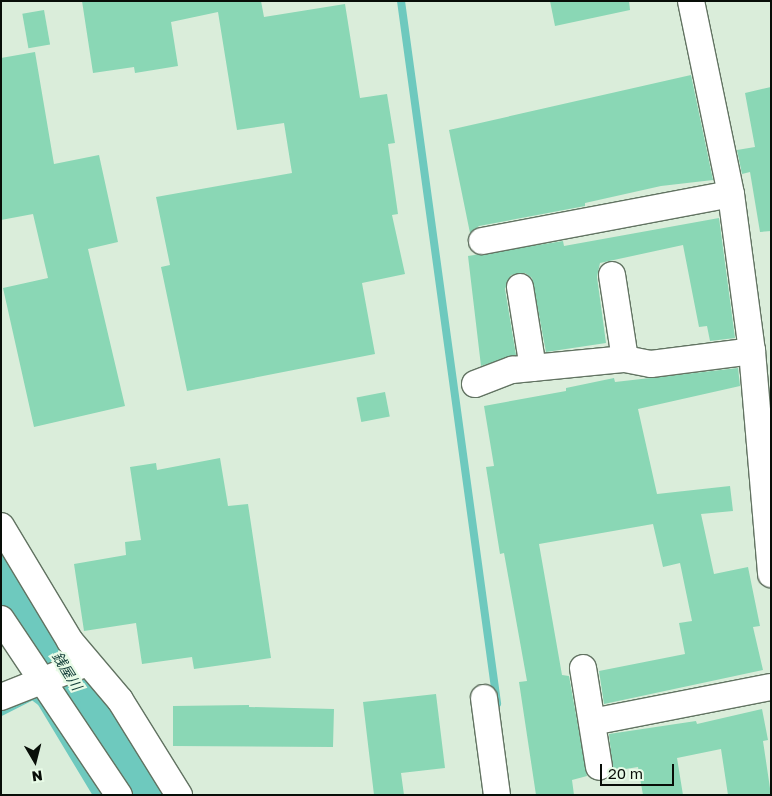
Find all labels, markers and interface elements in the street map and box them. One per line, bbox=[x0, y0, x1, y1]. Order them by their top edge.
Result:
water label: 銭屋川 bbox=[49, 649, 85, 693]
north arrow bbox=[10, 736, 60, 786]
scale bar bbox=[602, 754, 676, 786]
text: 20 m bbox=[608, 764, 643, 782]
text: N bbox=[31, 767, 44, 786]

